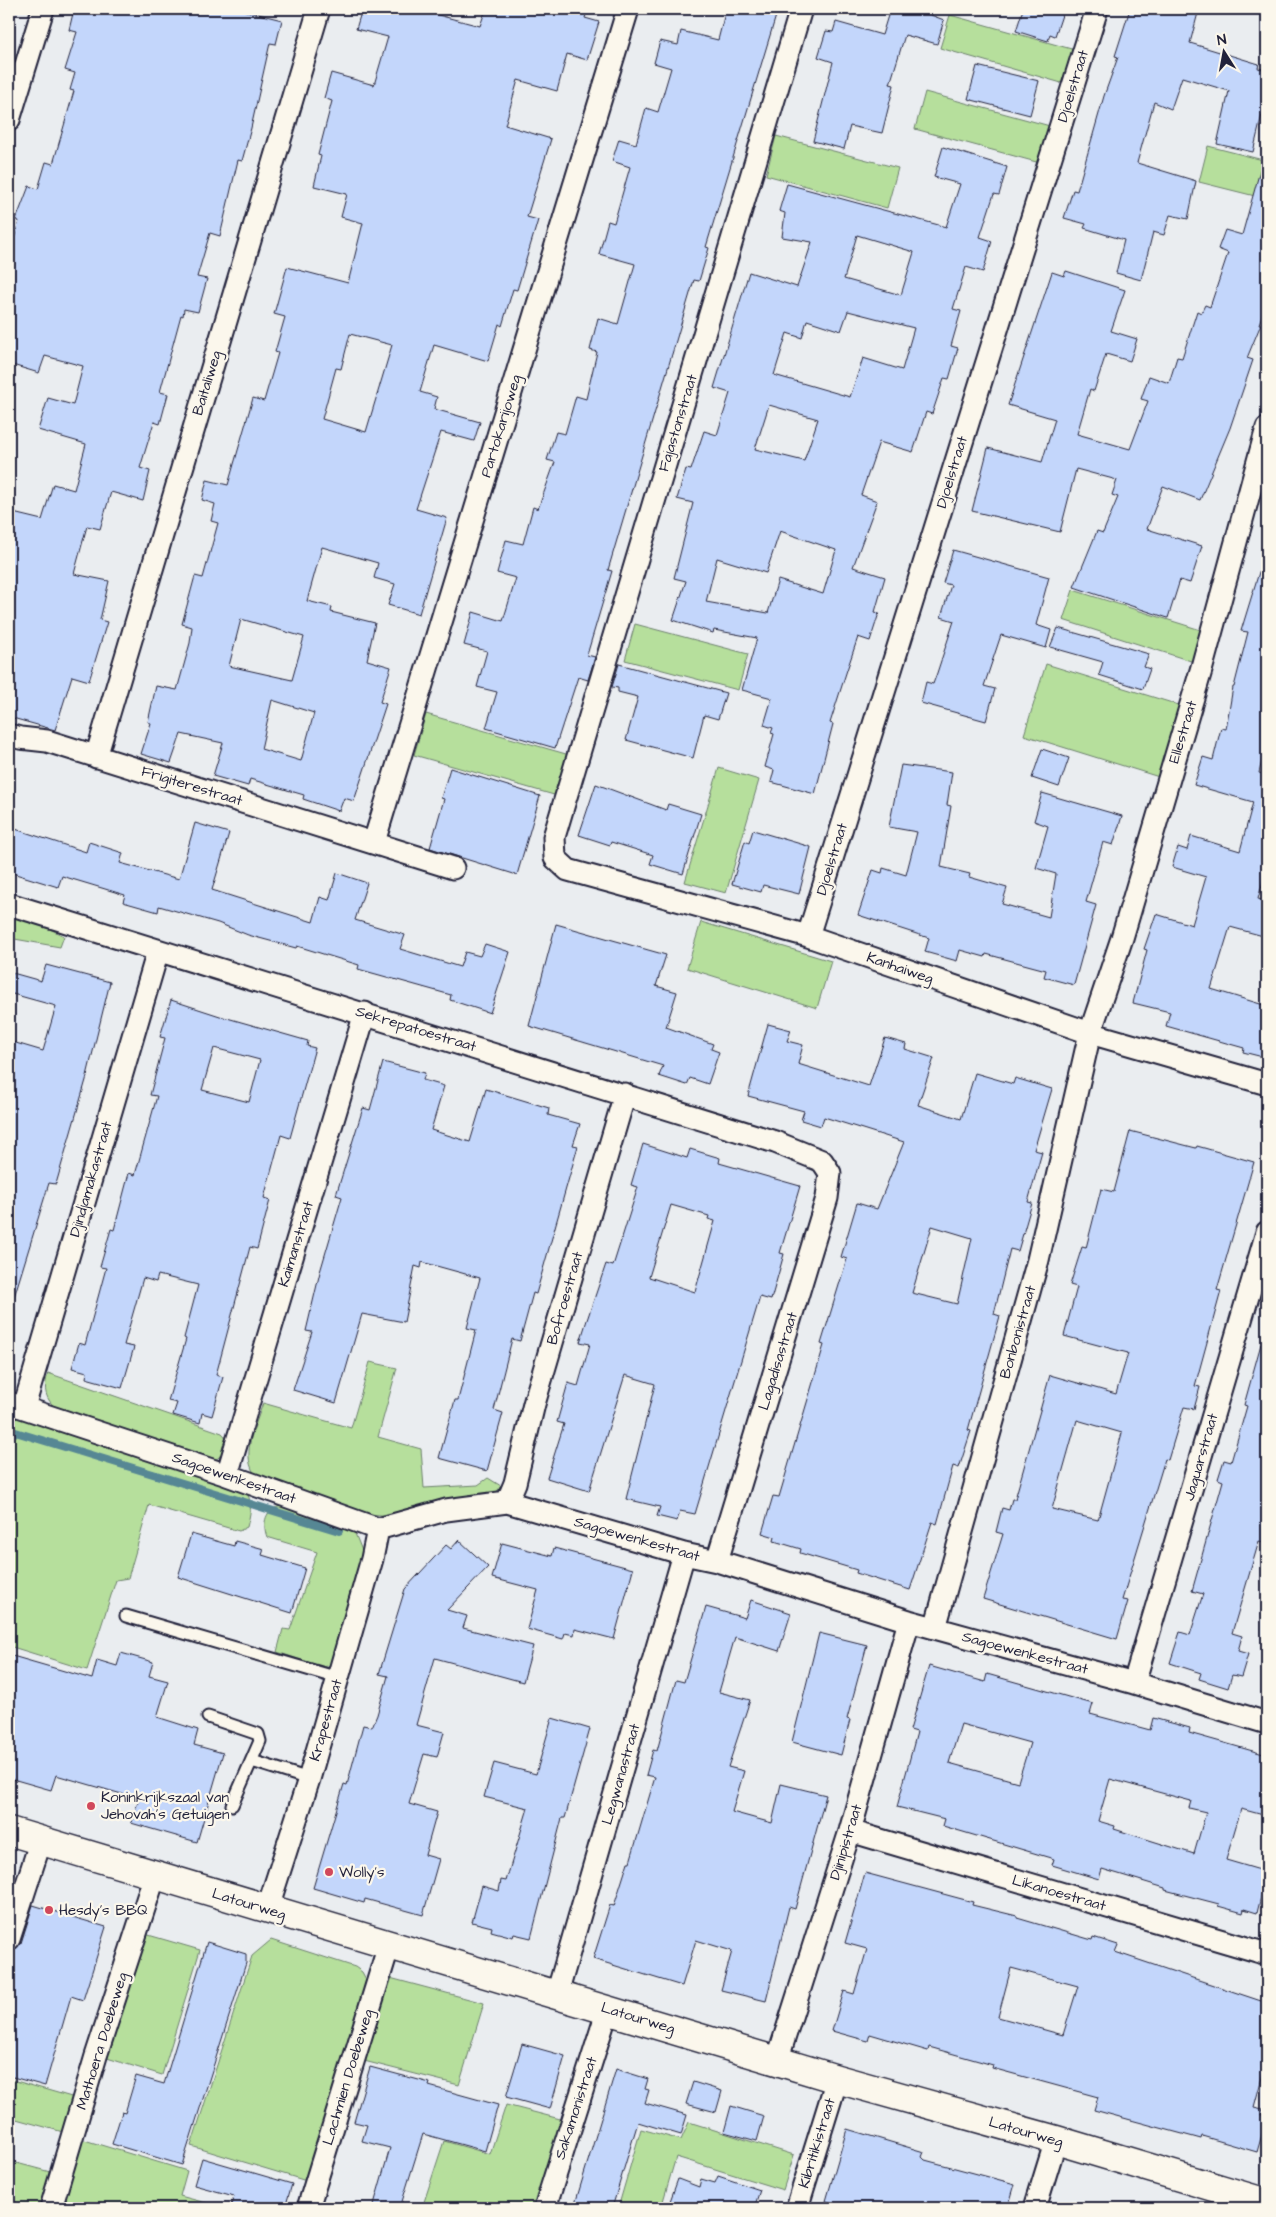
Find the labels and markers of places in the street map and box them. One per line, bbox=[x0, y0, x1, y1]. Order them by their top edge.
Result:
place label: Koninkrijkszaal van Jehovah’s Getuigen bbox=[101, 1787, 230, 1826]
marker: Koninkrijkszaal van Jehovah’s Getuigen bbox=[85, 1800, 97, 1812]
place label: Wolly's bbox=[339, 1862, 385, 1884]
marker: Wolly's bbox=[323, 1866, 335, 1878]
place label: Hesdy’s BBQ bbox=[59, 1900, 148, 1922]
marker: Hesdy’s BBQ bbox=[43, 1904, 55, 1916]

